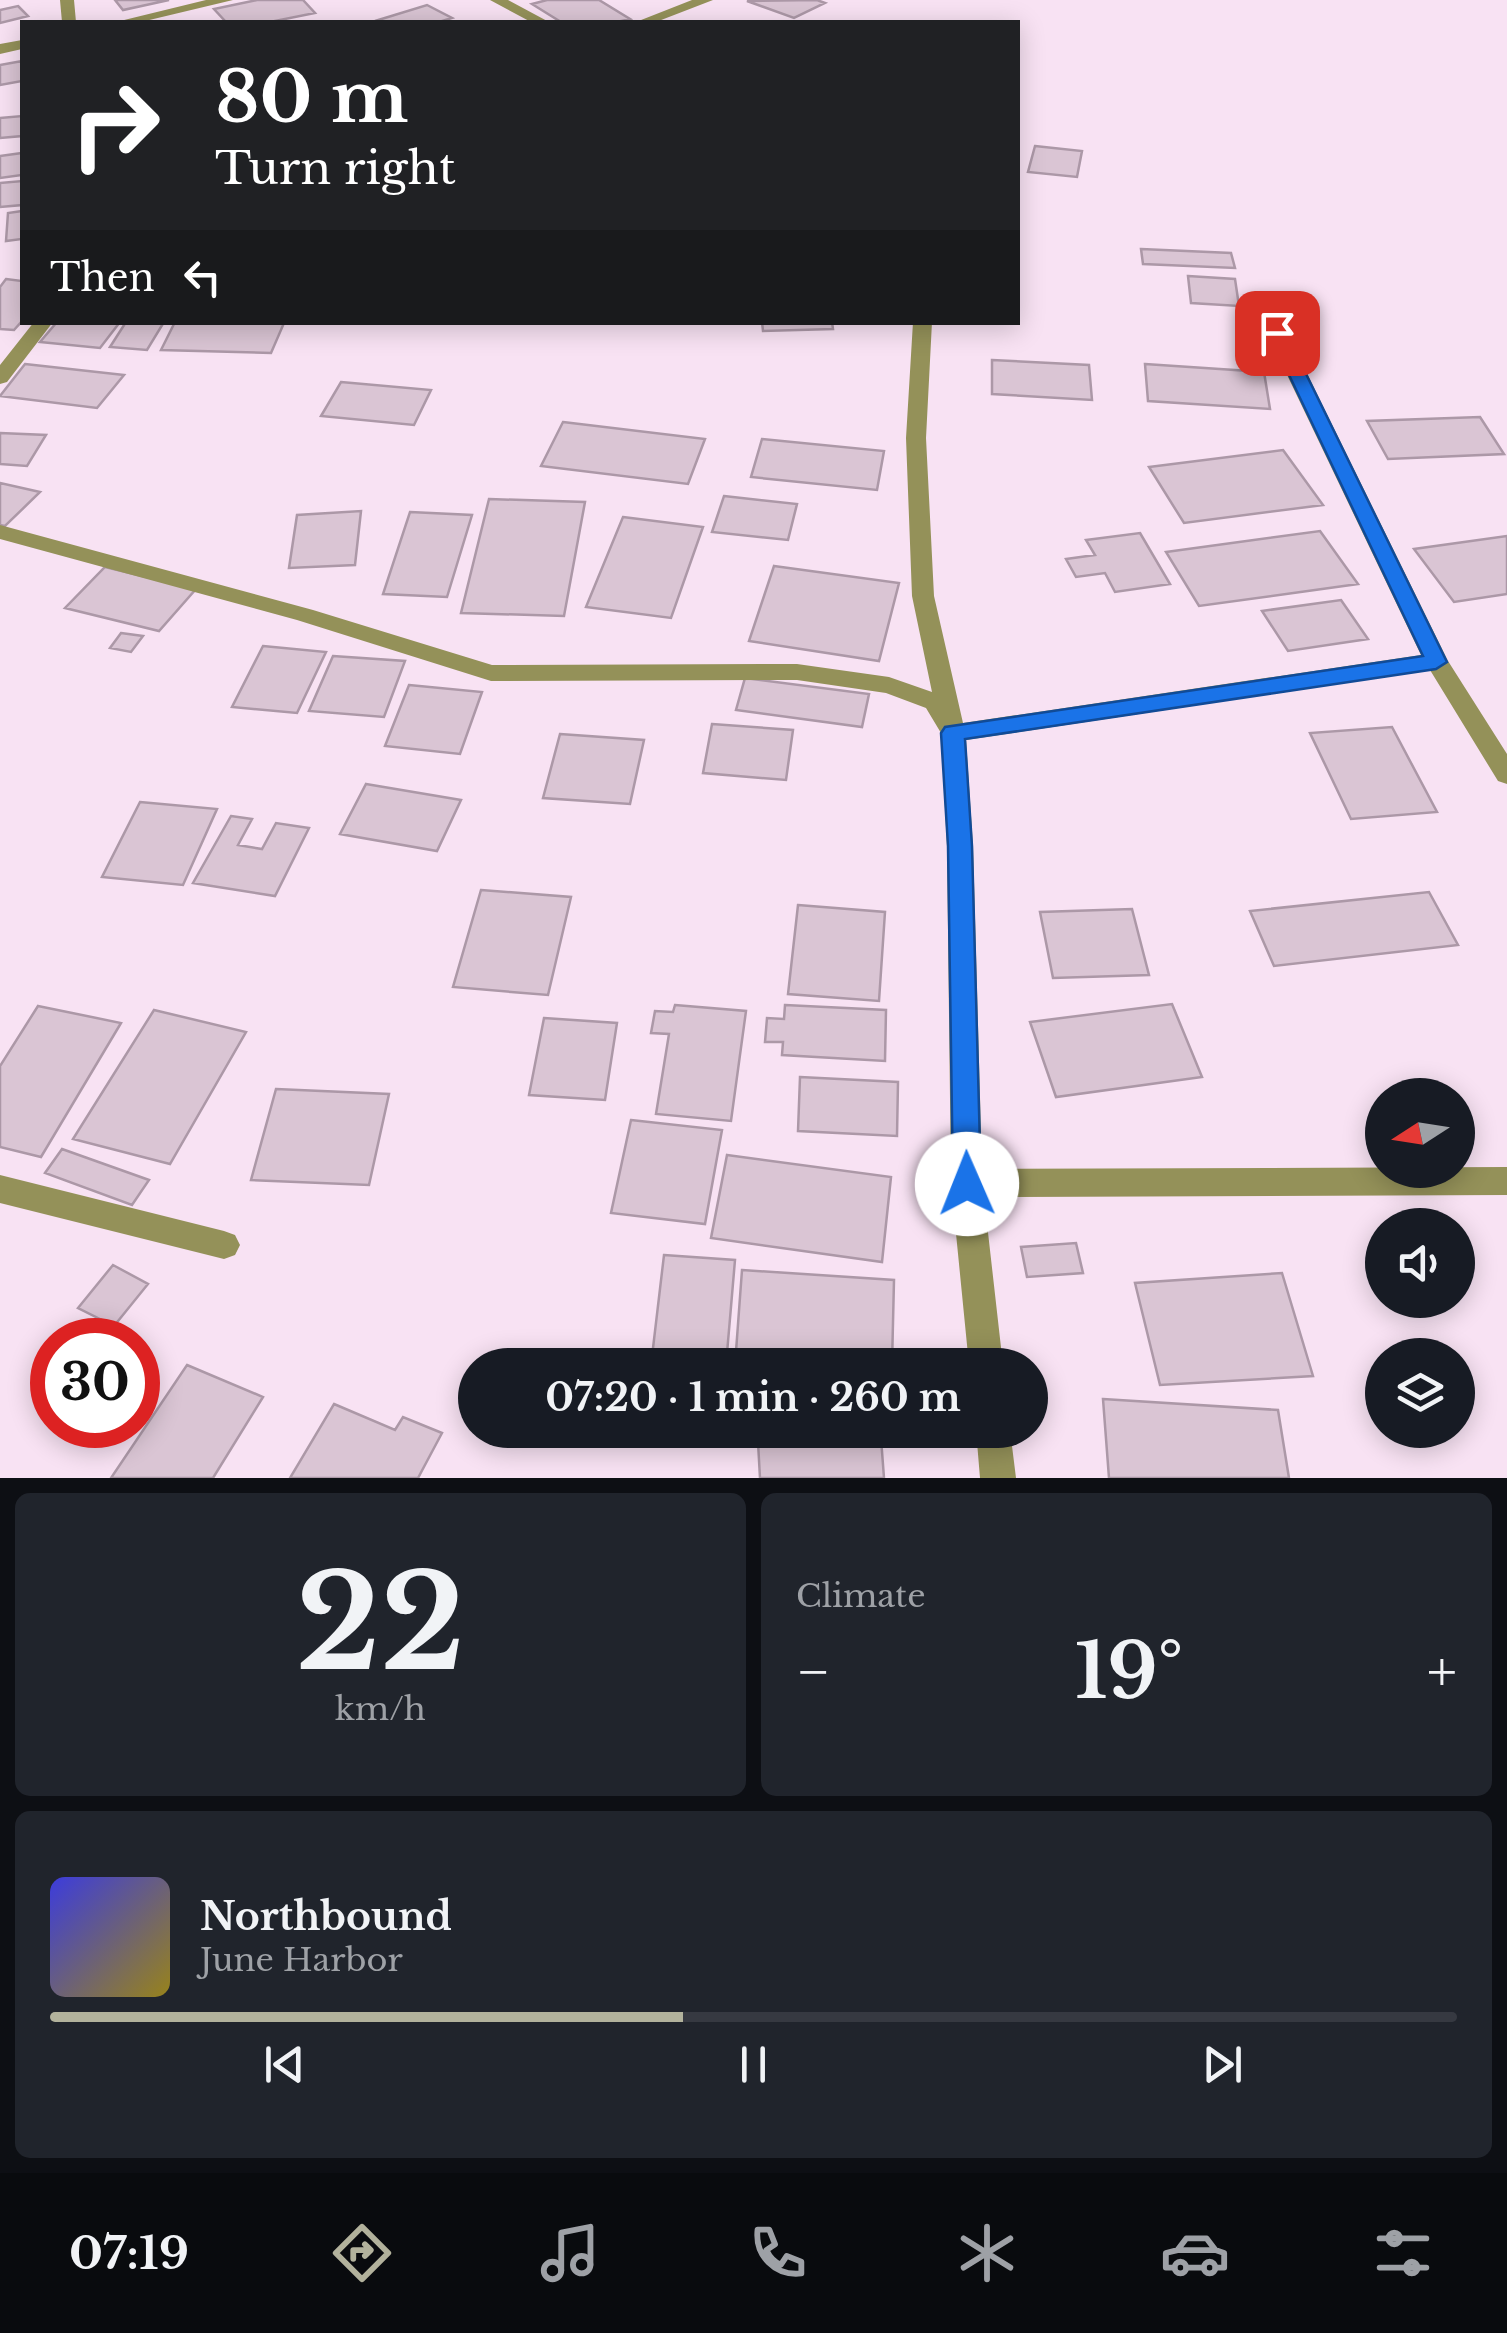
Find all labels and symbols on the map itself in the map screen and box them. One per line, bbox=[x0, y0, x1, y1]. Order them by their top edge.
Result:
pin bbox=[1235, 291, 1320, 376]
north arrow bbox=[1365, 1078, 1475, 1188]
position arrow bbox=[915, 1132, 1019, 1236]
speed limit sign: 30 bbox=[30, 1318, 160, 1448]

